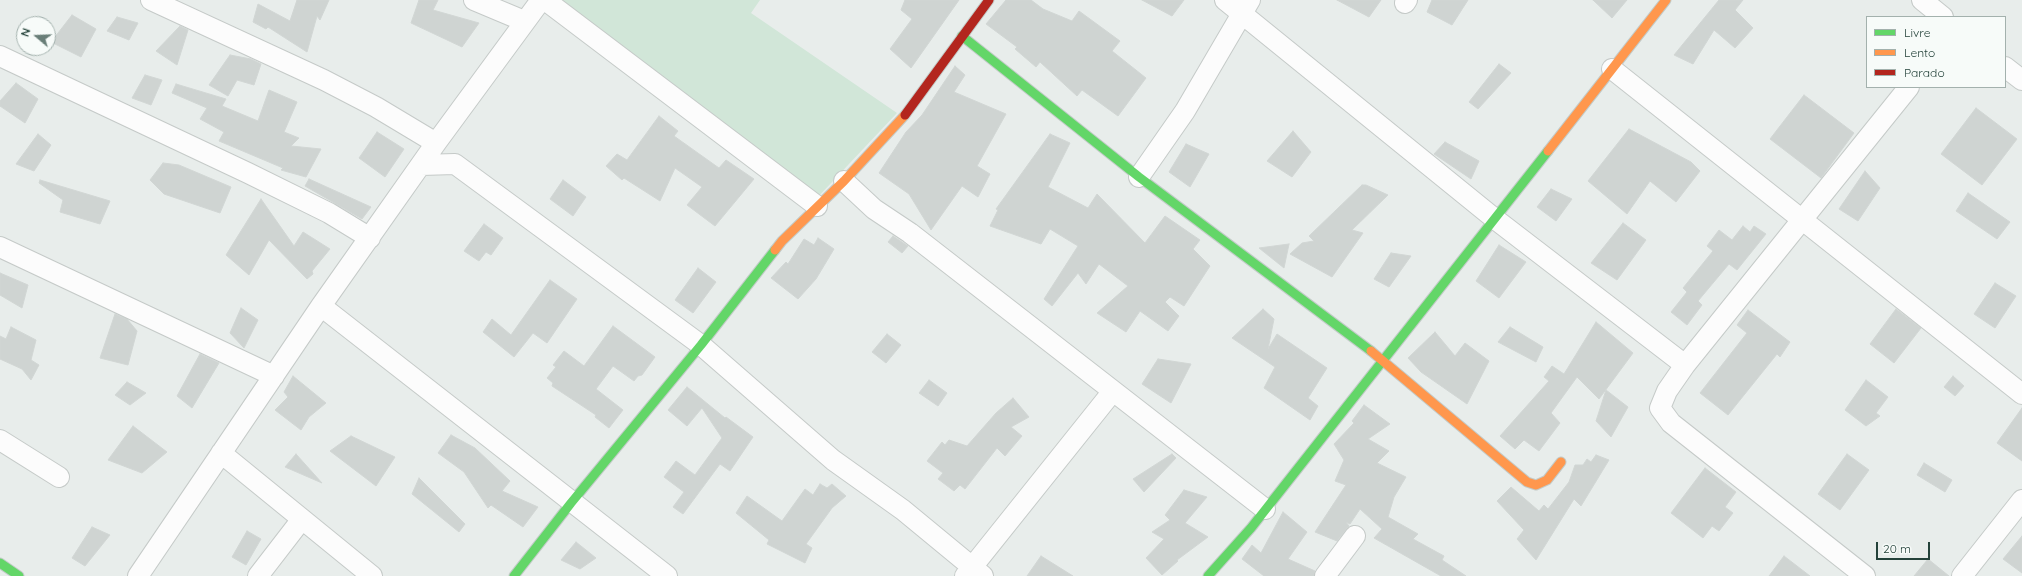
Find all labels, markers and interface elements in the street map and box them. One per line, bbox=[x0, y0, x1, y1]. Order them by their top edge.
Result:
north arrow bbox=[16, 16, 56, 56]
legend bbox=[1866, 16, 2006, 88]
text: Livre bbox=[1904, 25, 1930, 40]
text: N bbox=[18, 26, 34, 39]
text: Lento bbox=[1904, 45, 1935, 60]
text: Parado bbox=[1904, 65, 1945, 80]
scale bar bbox=[1878, 534, 1932, 560]
text: 20 m bbox=[1883, 541, 1911, 556]

